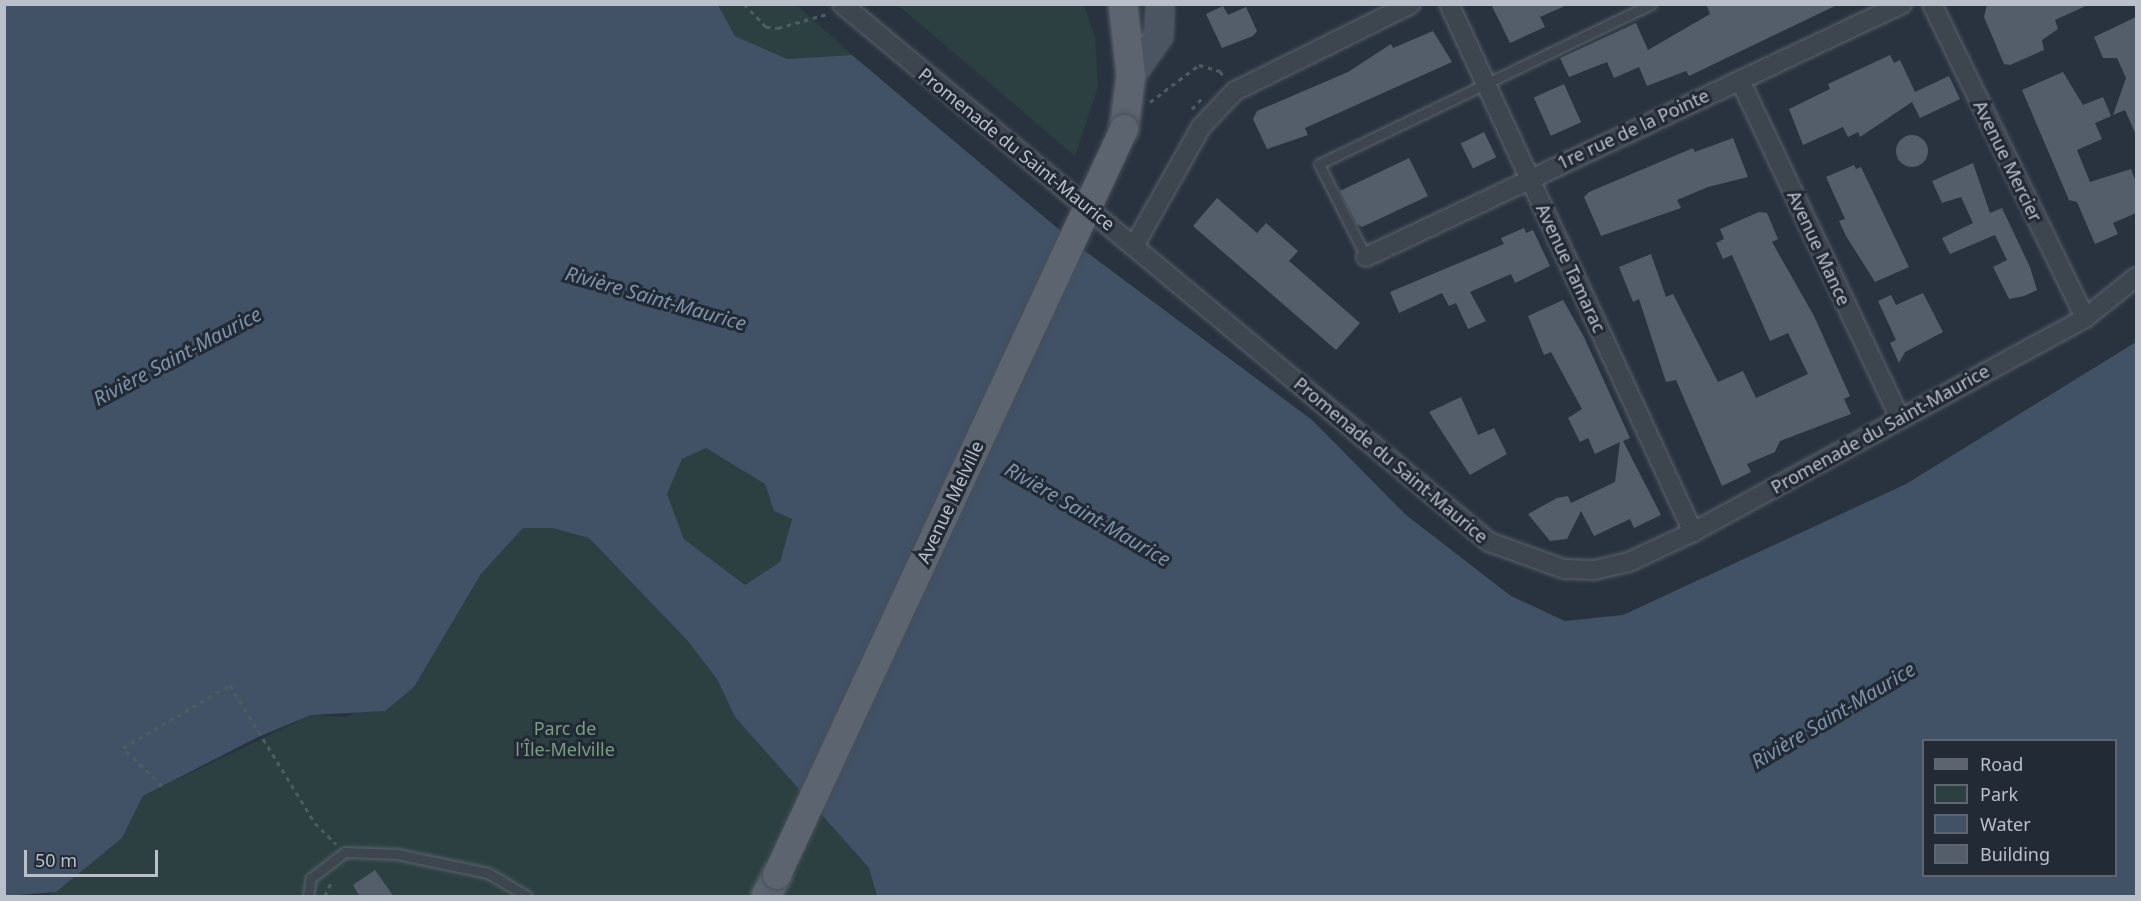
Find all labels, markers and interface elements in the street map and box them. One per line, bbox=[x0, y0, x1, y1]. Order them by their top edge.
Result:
street label: Promenade du Saint-Maurice bbox=[915, 63, 1119, 235]
street label: 1re rue de la Pointe bbox=[1554, 84, 1712, 174]
street label: Avenue Mercier bbox=[1969, 97, 2047, 225]
street label: Avenue Mance bbox=[1783, 187, 1855, 309]
street label: Avenue Tamarac bbox=[1532, 200, 1610, 336]
water label: Rivière Saint-Maurice bbox=[563, 261, 749, 335]
water label: Rivière Saint-Maurice bbox=[89, 302, 265, 410]
street label: Promenade du Saint-Maurice bbox=[1767, 360, 1993, 498]
street label: Promenade du Saint-Maurice bbox=[1290, 373, 1492, 547]
street label: Avenue Melville bbox=[912, 438, 988, 566]
water label: Rivière Saint-Maurice bbox=[1001, 457, 1175, 571]
water label: Rivière Saint-Maurice bbox=[1747, 657, 1919, 773]
park label: Parc de l'Île-Melville bbox=[515, 718, 615, 760]
legend bbox=[1922, 739, 2117, 877]
text: Road bbox=[1980, 752, 2023, 776]
text: Park bbox=[1980, 782, 2018, 806]
text: Water bbox=[1980, 812, 2031, 836]
scale bar bbox=[27, 838, 160, 876]
text: Building bbox=[1980, 842, 2050, 866]
text: 50 m bbox=[35, 848, 77, 872]

